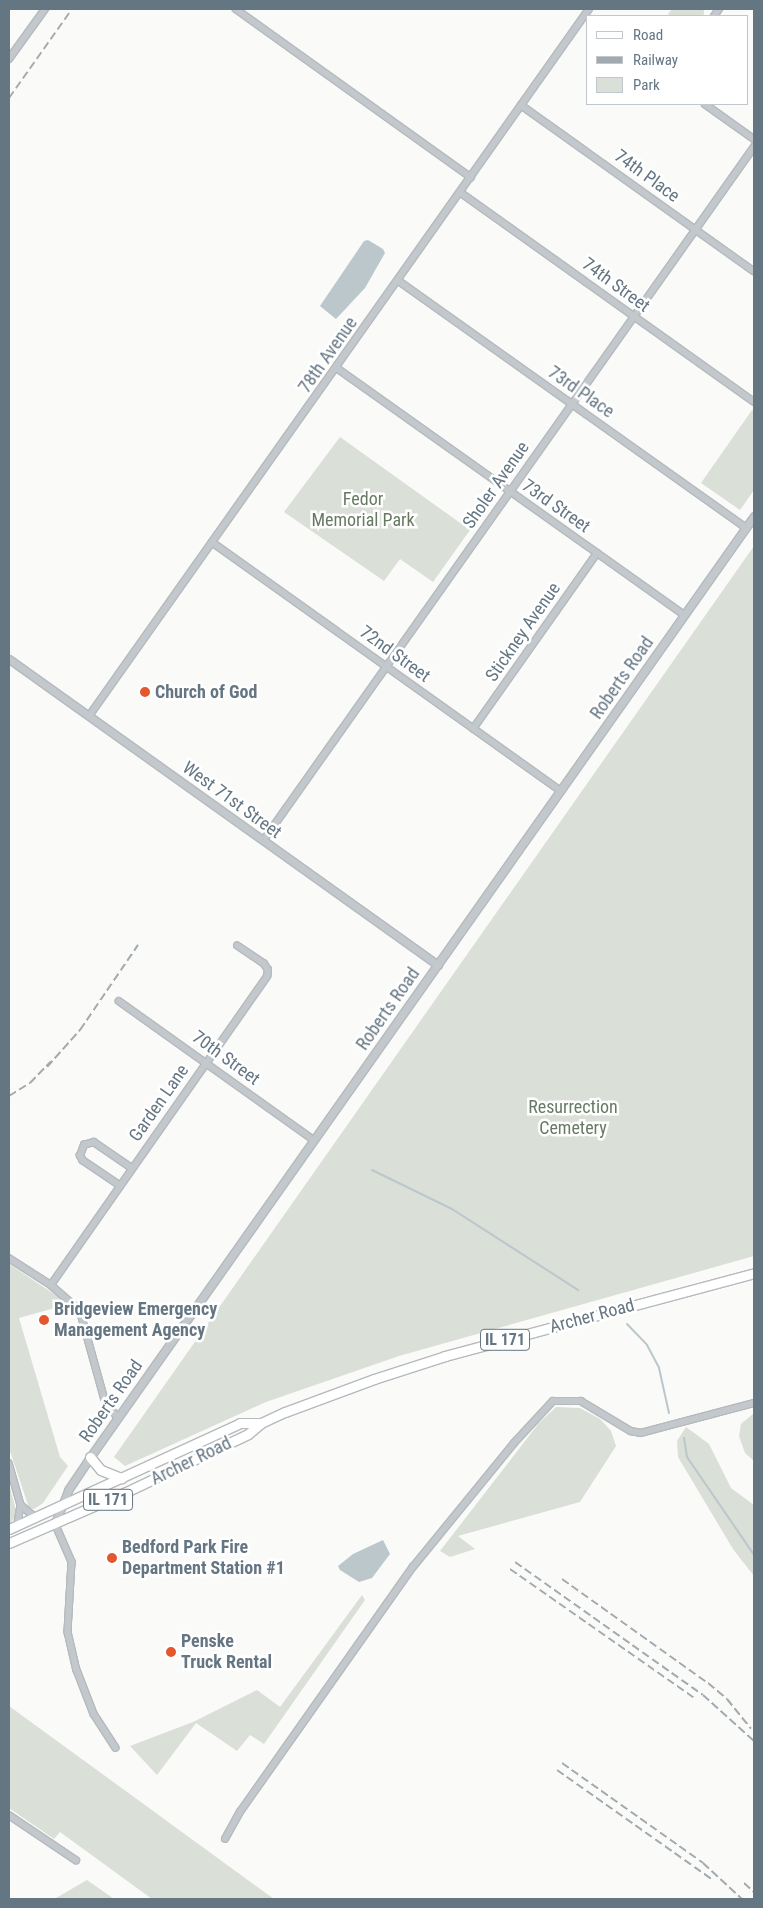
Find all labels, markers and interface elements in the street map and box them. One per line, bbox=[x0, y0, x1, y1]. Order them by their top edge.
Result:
legend bbox=[586, 15, 748, 105]
text: Road bbox=[633, 26, 663, 44]
text: Railway bbox=[633, 51, 678, 69]
text: Park bbox=[633, 76, 660, 94]
street label: 74th Place bbox=[610, 145, 684, 207]
street label: 74th Street bbox=[578, 253, 654, 317]
street label: 78th Avenue bbox=[294, 313, 362, 397]
street label: 73rd Place bbox=[544, 361, 618, 423]
street label: Sholer Avenue bbox=[458, 437, 534, 533]
street label: 73rd Street bbox=[518, 475, 594, 537]
park label: Fedor Memorial Park bbox=[311, 489, 415, 532]
street label: Stickney Avenue bbox=[481, 578, 565, 686]
street label: 72nd Street bbox=[356, 621, 434, 687]
street label: Roberts Road bbox=[586, 633, 658, 723]
place label: Church of God bbox=[155, 681, 257, 703]
marker: Church of God bbox=[139, 686, 151, 698]
street label: West 71st Street bbox=[178, 757, 286, 843]
street label: Roberts Road bbox=[352, 964, 424, 1054]
street label: 70th Street bbox=[188, 1026, 264, 1090]
street label: Garden Lane bbox=[125, 1060, 193, 1146]
park label: Resurrection Cemetery bbox=[528, 1097, 618, 1140]
street label: Archer Road bbox=[547, 1294, 637, 1338]
place label: Bridgeview Emergency Management Agency bbox=[54, 1299, 217, 1342]
marker: Bridgeview Emergency Management Agency bbox=[38, 1314, 50, 1326]
road number: IL 171 bbox=[480, 1326, 530, 1354]
street label: Roberts Road bbox=[75, 1356, 147, 1446]
street label: Archer Road bbox=[147, 1432, 235, 1490]
road number: IL 171 bbox=[83, 1486, 133, 1514]
place label: Bedford Park Fire Department Station #1 bbox=[122, 1537, 285, 1580]
marker: Bedford Park Fire Department Station #1 bbox=[106, 1552, 118, 1564]
place label: Penske Truck Rental bbox=[181, 1631, 272, 1674]
marker: Penske Truck Rental bbox=[165, 1646, 177, 1658]

